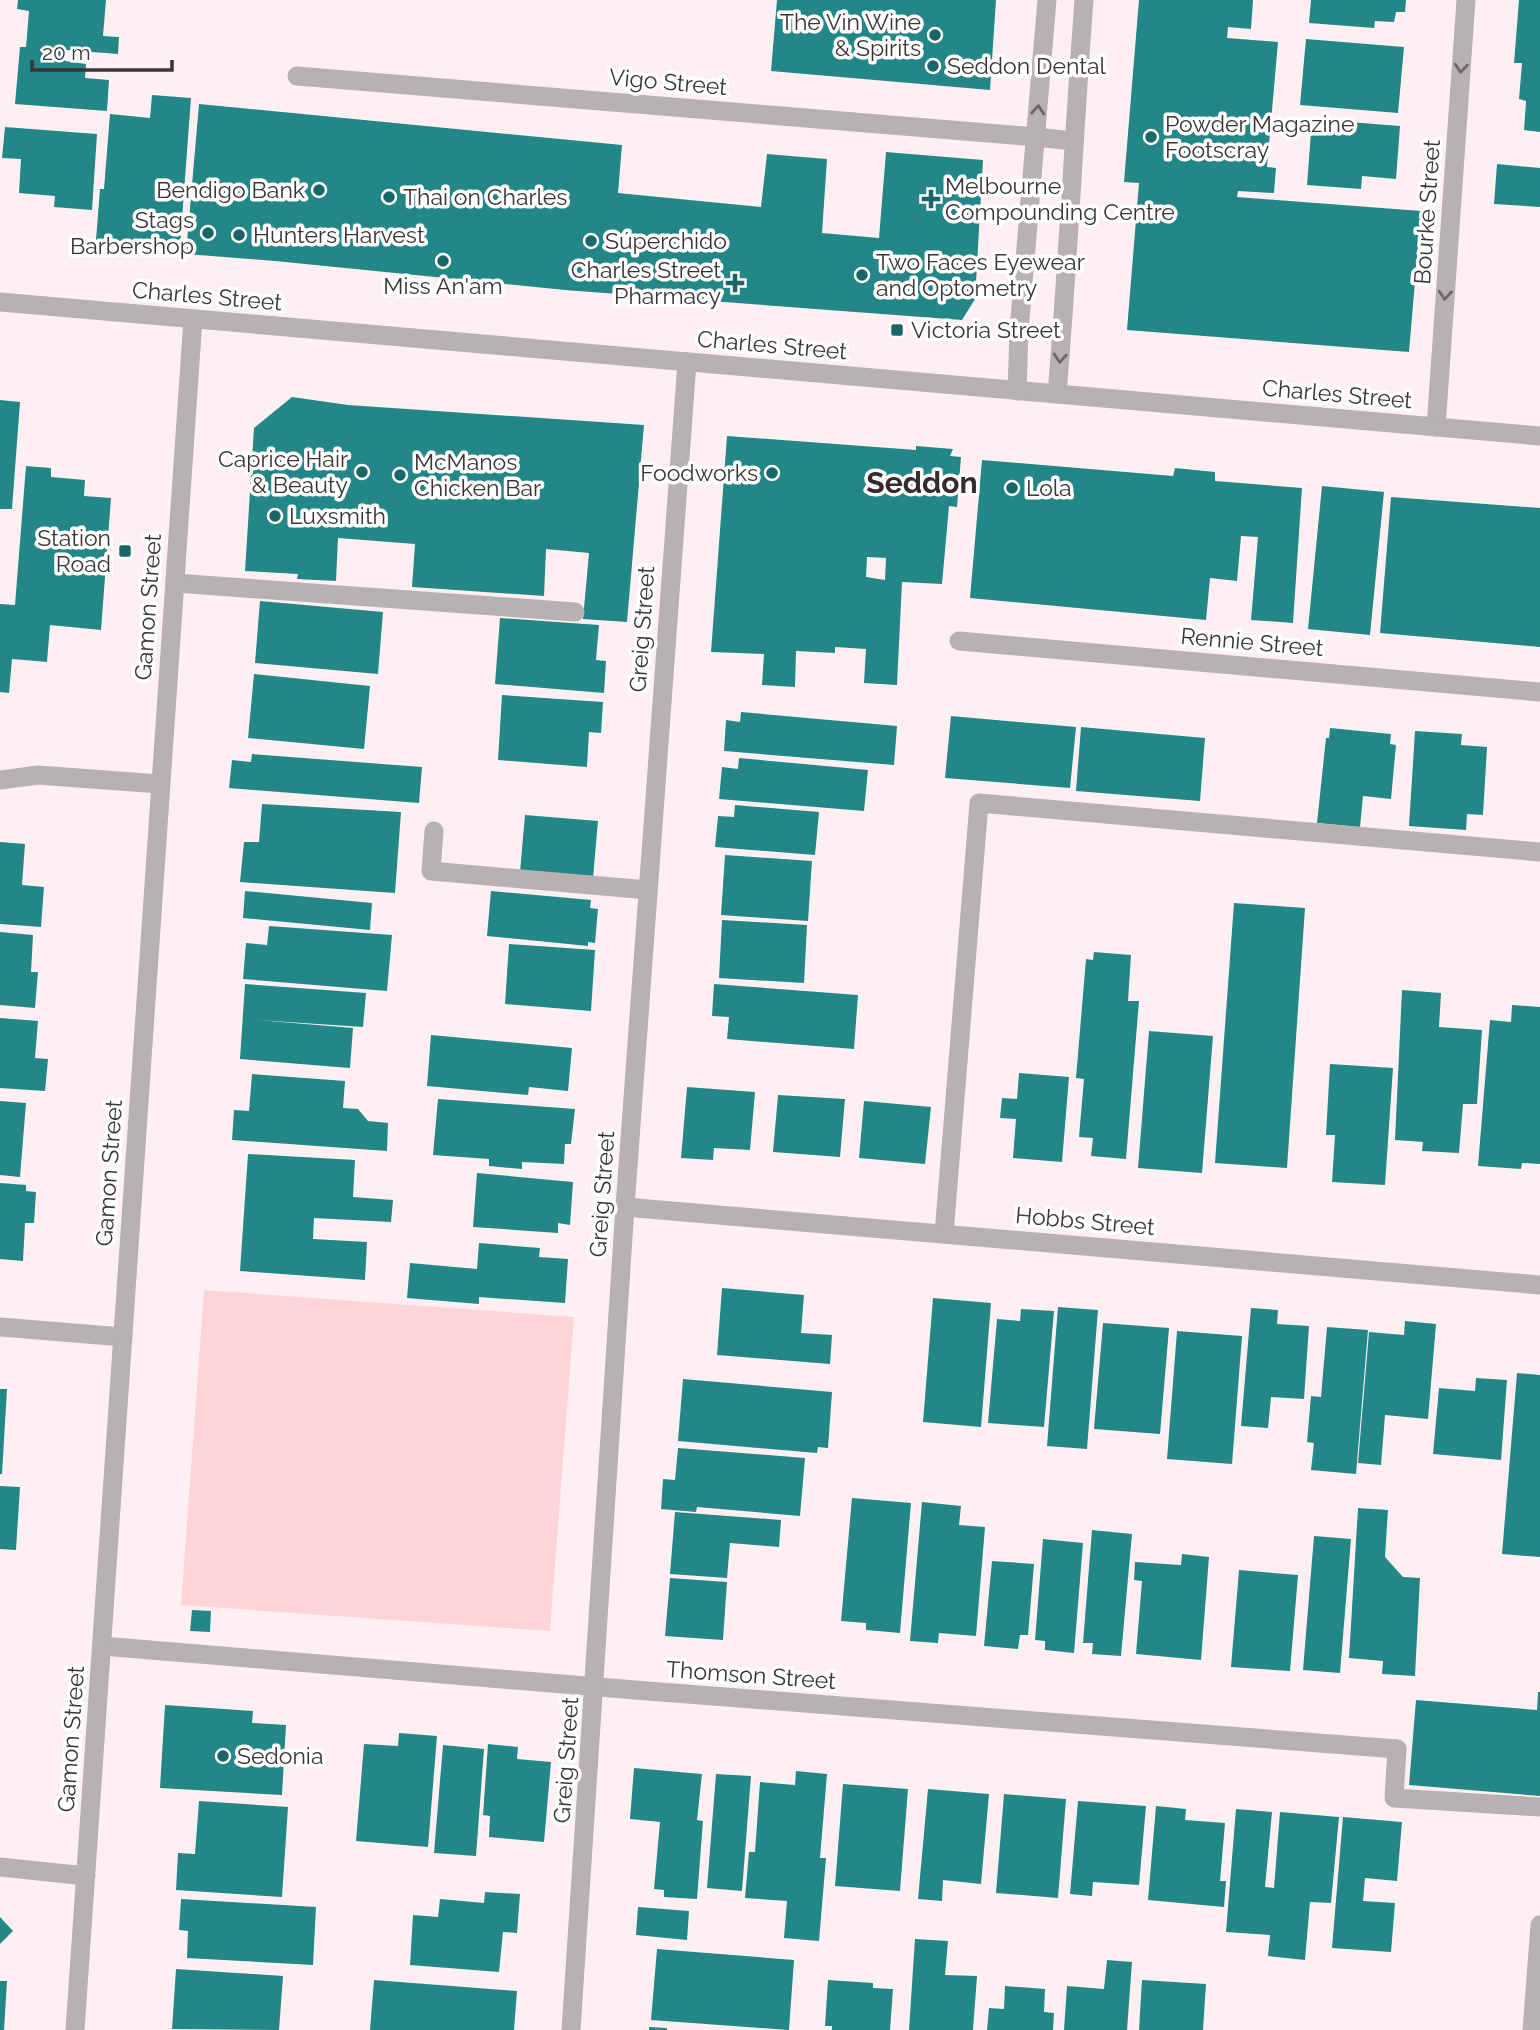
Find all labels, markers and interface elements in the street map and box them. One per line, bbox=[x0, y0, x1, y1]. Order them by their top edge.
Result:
place label: The Vin Wine & Spirits bbox=[780, 8, 921, 61]
marker: The Vin Wine & Spirits bbox=[927, 27, 943, 43]
scale bar bbox=[32, 28, 172, 72]
text: 20 m bbox=[42, 40, 90, 65]
place label: Seddon Dental bbox=[947, 52, 1107, 79]
marker: Seddon Dental bbox=[925, 58, 941, 74]
street label: Vigo Street bbox=[608, 63, 728, 100]
one-way arrow bbox=[1454, 63, 1469, 74]
one-way arrow bbox=[1030, 104, 1045, 115]
place label: Powder Magazine Footscray bbox=[1165, 110, 1354, 163]
marker: Powder Magazine Footscray bbox=[1143, 129, 1159, 145]
street label: Bourke Street bbox=[1408, 138, 1445, 285]
place label: Melbourne Compounding Centre bbox=[945, 172, 1175, 225]
place label: Bendigo Bank bbox=[156, 176, 305, 203]
marker: Bendigo Bank bbox=[311, 182, 327, 198]
place label: Thai on Charles bbox=[403, 183, 567, 210]
marker: Thai on Charles bbox=[381, 189, 397, 205]
marker: Melbourne Compounding Centre bbox=[923, 191, 939, 207]
place label: Stags Barbershop bbox=[70, 206, 194, 259]
place label: Hunters Harvest bbox=[253, 221, 425, 248]
marker: Stags Barbershop bbox=[200, 225, 216, 241]
marker: Hunters Harvest bbox=[231, 227, 247, 243]
place label: Súperchido bbox=[605, 227, 727, 254]
marker: Súperchido bbox=[583, 233, 599, 249]
place label: Two Faces Eyewear and Optometry bbox=[876, 248, 1085, 301]
marker: Miss An'am bbox=[435, 253, 451, 269]
place label: Charles Street Pharmacy bbox=[571, 256, 721, 309]
marker: Two Faces Eyewear and Optometry bbox=[854, 267, 870, 283]
place label: Miss An'am bbox=[383, 272, 503, 299]
marker: Charles Street Pharmacy bbox=[727, 275, 743, 291]
street label: Charles Street bbox=[131, 276, 283, 316]
one-way arrow bbox=[1438, 290, 1453, 301]
place label: Victoria Street bbox=[911, 316, 1061, 343]
marker: Victoria Street bbox=[889, 322, 905, 338]
street label: Charles Street bbox=[696, 325, 848, 365]
one-way arrow bbox=[1053, 353, 1068, 364]
street label: Charles Street bbox=[1261, 374, 1413, 414]
place label: Caprice Hair & Beauty bbox=[218, 445, 348, 498]
place label: McManos Chicken Bar bbox=[414, 448, 541, 501]
place label: Foodworks bbox=[640, 459, 758, 486]
marker: Caprice Hair & Beauty bbox=[354, 464, 370, 480]
marker: Foodworks bbox=[764, 465, 780, 481]
district label: Seddon bbox=[866, 465, 978, 500]
marker: McManos Chicken Bar bbox=[392, 467, 408, 483]
place label: Lola bbox=[1026, 474, 1072, 501]
marker: Lola bbox=[1004, 480, 1020, 496]
place label: Luxsmith bbox=[289, 502, 386, 529]
marker: Luxsmith bbox=[267, 508, 283, 524]
place label: Station Road bbox=[37, 524, 111, 577]
street label: Gamon Street bbox=[129, 532, 166, 681]
marker: Station Road bbox=[117, 543, 133, 559]
street label: Greig Street bbox=[624, 565, 659, 693]
street label: Rennie Street bbox=[1180, 622, 1325, 661]
street label: Gamon Street bbox=[90, 1098, 127, 1247]
street label: Greig Street bbox=[584, 1130, 619, 1258]
street label: Hobbs Street bbox=[1014, 1201, 1156, 1240]
street label: Thomson Street bbox=[665, 1655, 837, 1694]
street label: Gamon Street bbox=[52, 1664, 89, 1813]
street label: Greig Street bbox=[548, 1696, 583, 1824]
place label: Sedonia bbox=[237, 1742, 323, 1769]
marker: Sedonia bbox=[215, 1748, 231, 1764]

